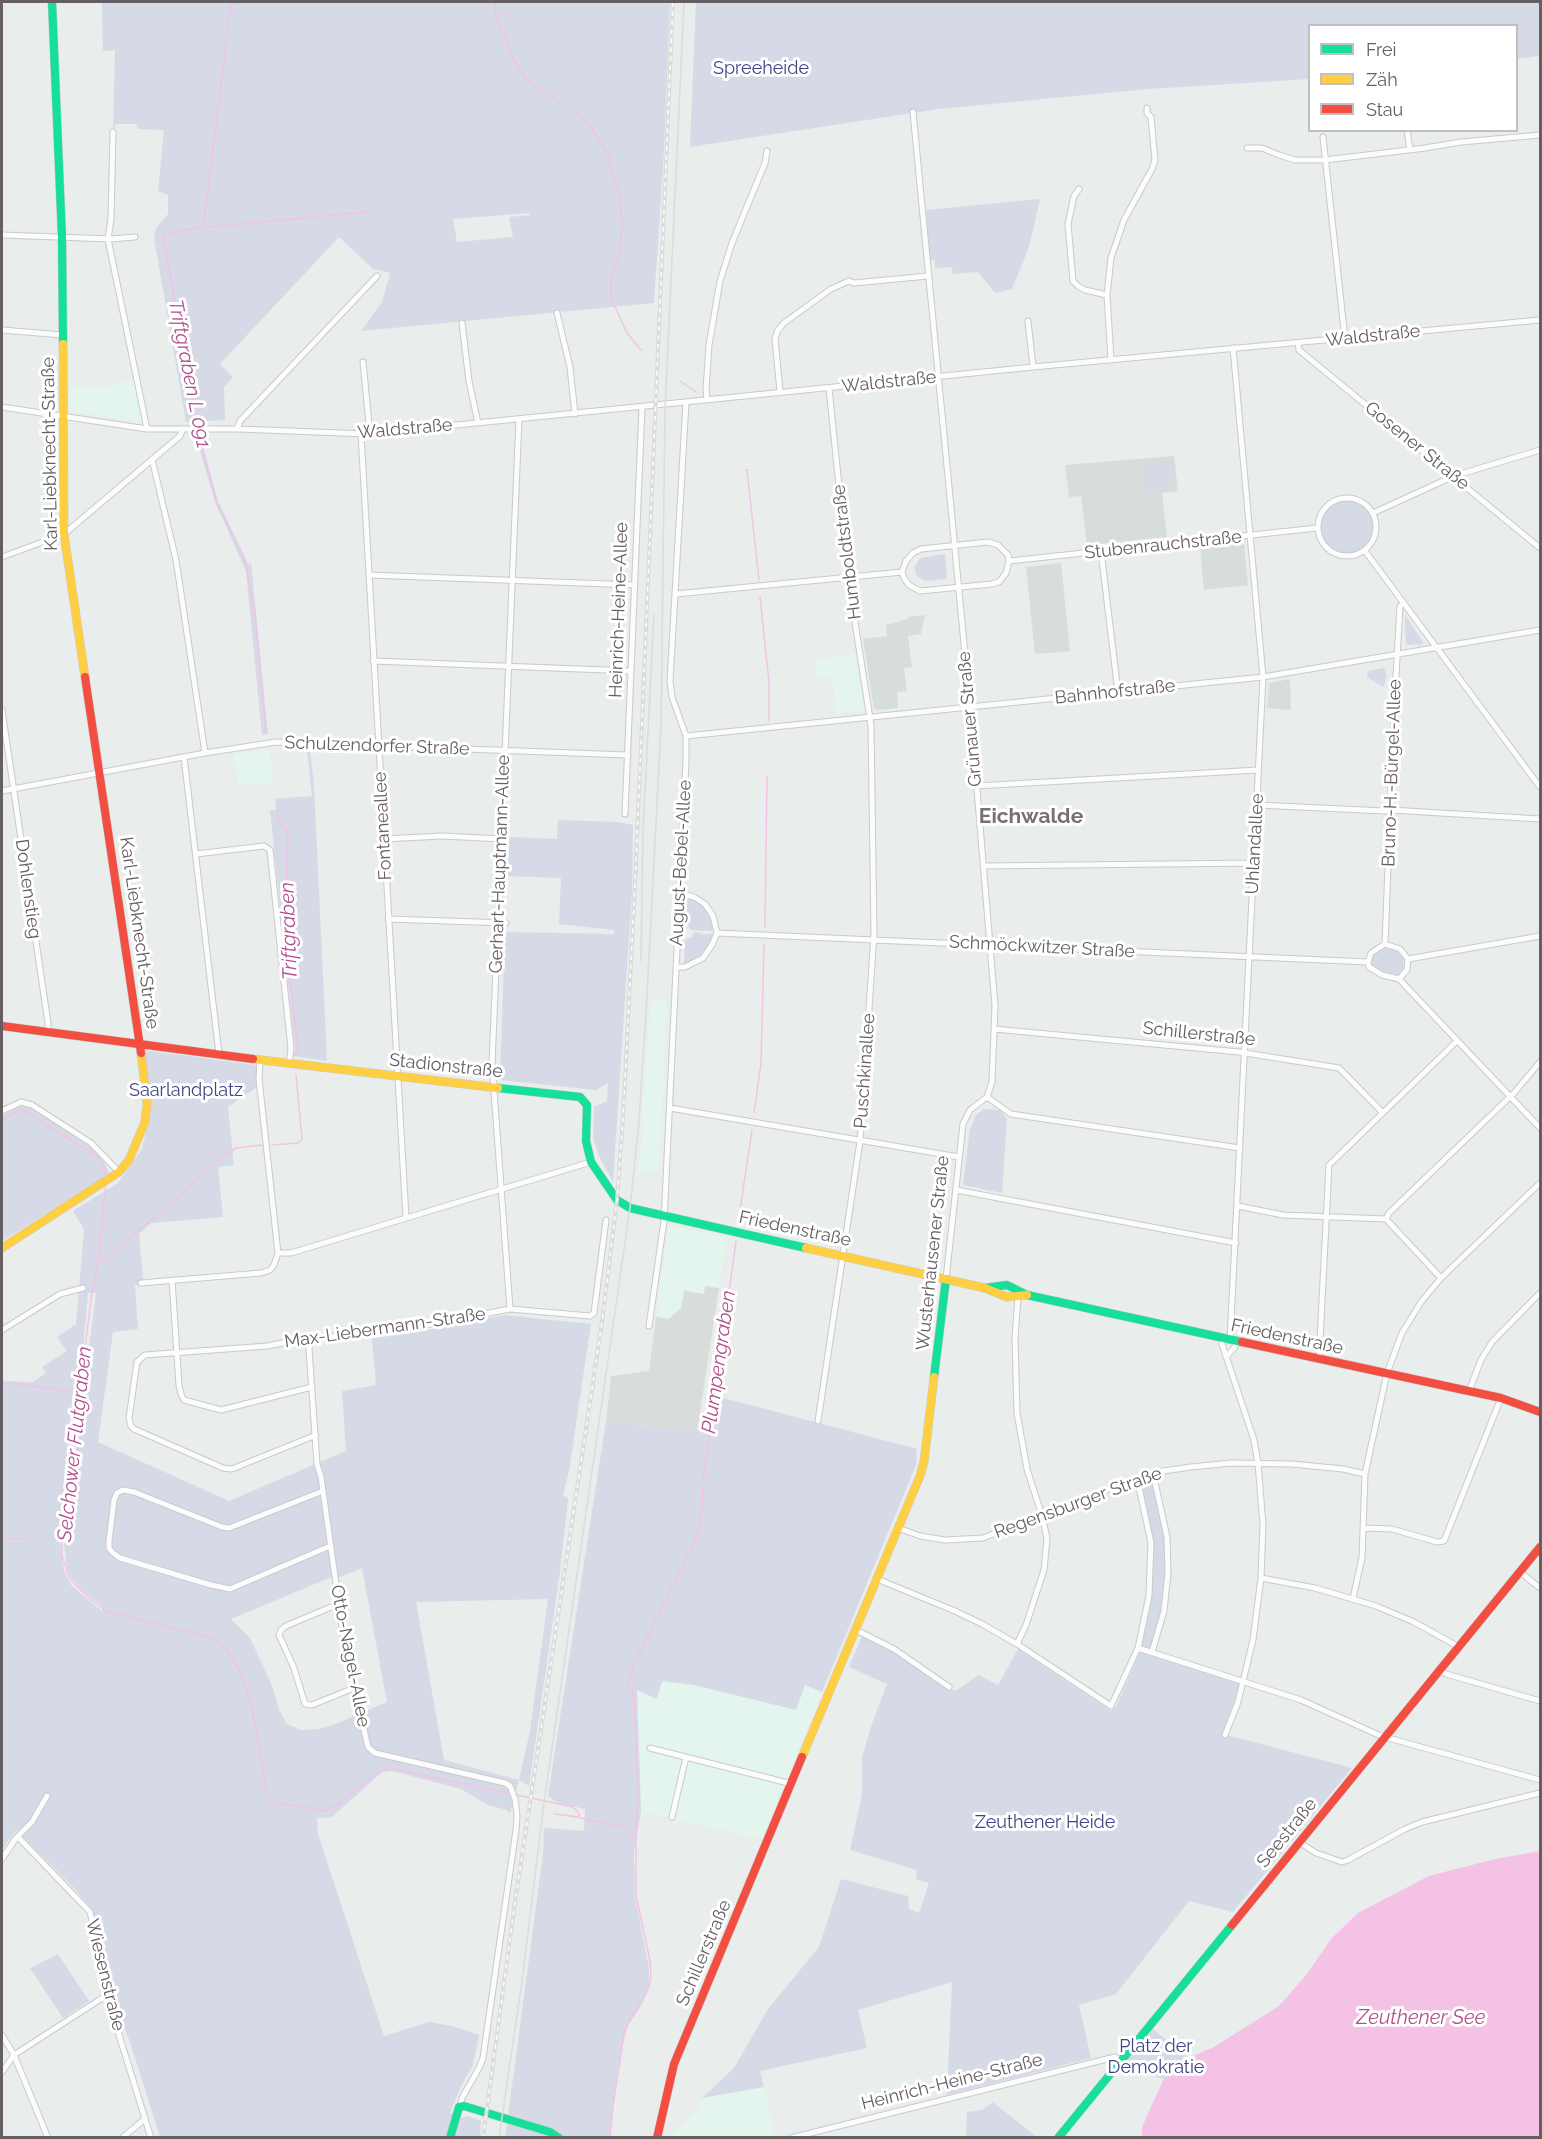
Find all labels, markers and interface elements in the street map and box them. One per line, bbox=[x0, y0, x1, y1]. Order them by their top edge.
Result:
legend bbox=[1308, 24, 1518, 132]
text: Frei bbox=[1366, 39, 1396, 60]
park label: Spreeheide bbox=[713, 58, 809, 80]
text: Zäh bbox=[1366, 69, 1398, 90]
text: Stau bbox=[1366, 99, 1403, 120]
water label: Triftgraben L 091 bbox=[163, 298, 215, 450]
street label: Waldstraße bbox=[1325, 320, 1421, 352]
street label: Karl-Liebknecht-Straße bbox=[38, 357, 62, 551]
street label: Waldstraße bbox=[841, 366, 937, 398]
street label: Gosener Straße bbox=[1360, 397, 1474, 495]
street label: Waldstraße bbox=[357, 414, 453, 444]
street label: Humboldtstraße bbox=[828, 483, 866, 621]
street label: Heinrich-Heine-Allee bbox=[605, 522, 633, 698]
street label: Stubenrauchstraße bbox=[1083, 526, 1243, 564]
street label: Grünauer Straße bbox=[953, 650, 987, 788]
street label: Bahnhofstraße bbox=[1054, 675, 1176, 709]
street label: Bruno-H.-Bürgel-Allee bbox=[1378, 679, 1406, 867]
street label: Schulzendorfer Straße bbox=[284, 732, 470, 760]
street label: Gerhart-Hauptmann-Allee bbox=[485, 754, 515, 974]
street label: Fontaneallee bbox=[369, 771, 397, 881]
street label: August-Bebel-Allee bbox=[666, 779, 696, 947]
street label: Uhlandallee bbox=[1242, 793, 1268, 895]
district label: Eichwalde bbox=[979, 804, 1083, 830]
street label: Karl-Liebknecht-Straße bbox=[115, 836, 163, 1030]
street label: Dohlenstieg bbox=[10, 838, 46, 940]
water label: Triftgraben bbox=[275, 882, 303, 980]
street label: Schmöckwitzer Straße bbox=[949, 931, 1135, 963]
street label: Puschkinallee bbox=[850, 1013, 880, 1129]
street label: Schillerstraße bbox=[1142, 1017, 1256, 1051]
street label: Stadionstraße bbox=[388, 1049, 504, 1083]
park label: Saarlandplatz bbox=[129, 1080, 243, 1102]
street label: Wusterhausener Straße bbox=[912, 1154, 954, 1352]
street label: Friedenstraße bbox=[737, 1207, 853, 1251]
water label: Plumpengraben bbox=[697, 1289, 741, 1435]
street label: Max-Liebermann-Straße bbox=[283, 1303, 487, 1353]
street label: Friedenstraße bbox=[1229, 1315, 1345, 1359]
water label: Selchower Flutgraben bbox=[53, 1345, 97, 1543]
street label: Regensburger Straße bbox=[991, 1463, 1165, 1543]
street label: Otto-Nagel-Allee bbox=[326, 1583, 374, 1729]
street label: Seestraße bbox=[1252, 1794, 1322, 1872]
park label: Zeuthener Heide bbox=[975, 1812, 1115, 1834]
street label: Schillerstraße bbox=[672, 1897, 736, 2009]
street label: Wiesenstraße bbox=[81, 1917, 129, 2033]
water label: Zeuthener See bbox=[1357, 2006, 1485, 2030]
park label: Platz der Demokratie bbox=[1108, 2036, 1204, 2078]
street label: Heinrich-Heine-Straße bbox=[859, 2049, 1045, 2115]

